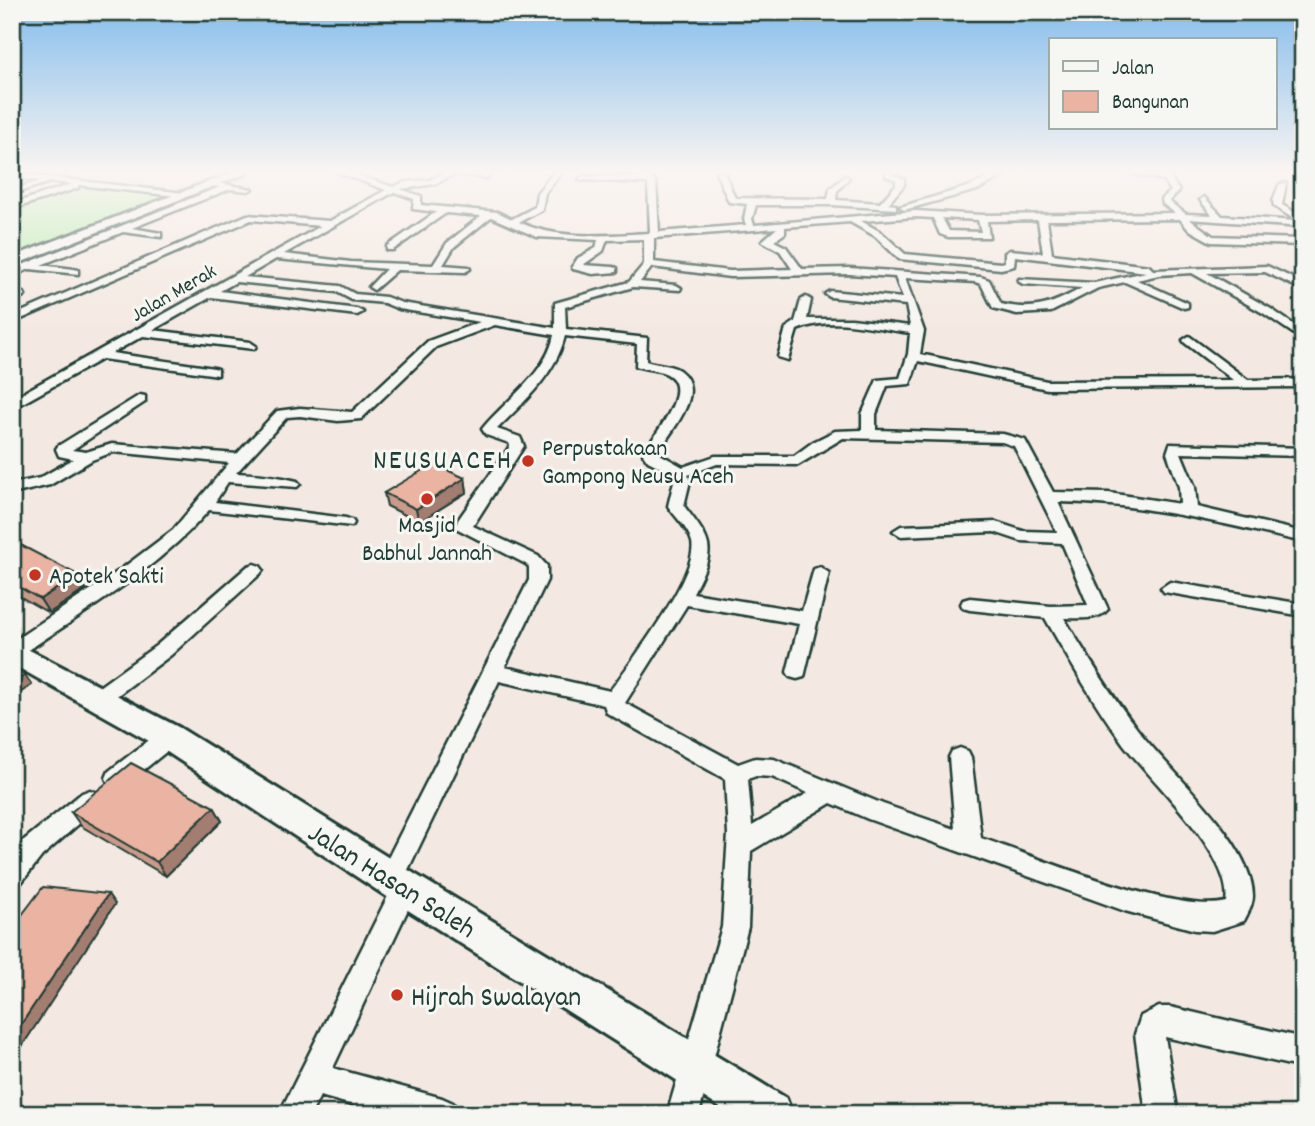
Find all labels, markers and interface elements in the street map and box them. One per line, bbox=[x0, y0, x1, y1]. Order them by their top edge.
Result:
legend bbox=[1049, 38, 1276, 130]
text: Jalan bbox=[1112, 55, 1154, 85]
text: Bangunan bbox=[1112, 89, 1189, 119]
street label: Jalan Merak bbox=[126, 258, 223, 331]
place label: Perpustakaan Gampong Neusu Aceh bbox=[542, 433, 734, 495]
district label: NEUSUACEH bbox=[373, 443, 513, 483]
marker: Perpustakaan Gampong Neusu Aceh bbox=[520, 453, 536, 469]
marker: Masjid Babhul Jannah bbox=[419, 491, 435, 507]
place label: Masjid Babhul Jannah bbox=[362, 510, 492, 572]
place label: Apotek Sakti bbox=[49, 561, 164, 595]
marker: Apotek Sakti bbox=[27, 567, 43, 583]
street label: Jalan Hasan Saleh bbox=[299, 816, 482, 951]
place label: Hijrah Swalayan bbox=[411, 980, 581, 1020]
marker: Hijrah Swalayan bbox=[389, 987, 405, 1003]

